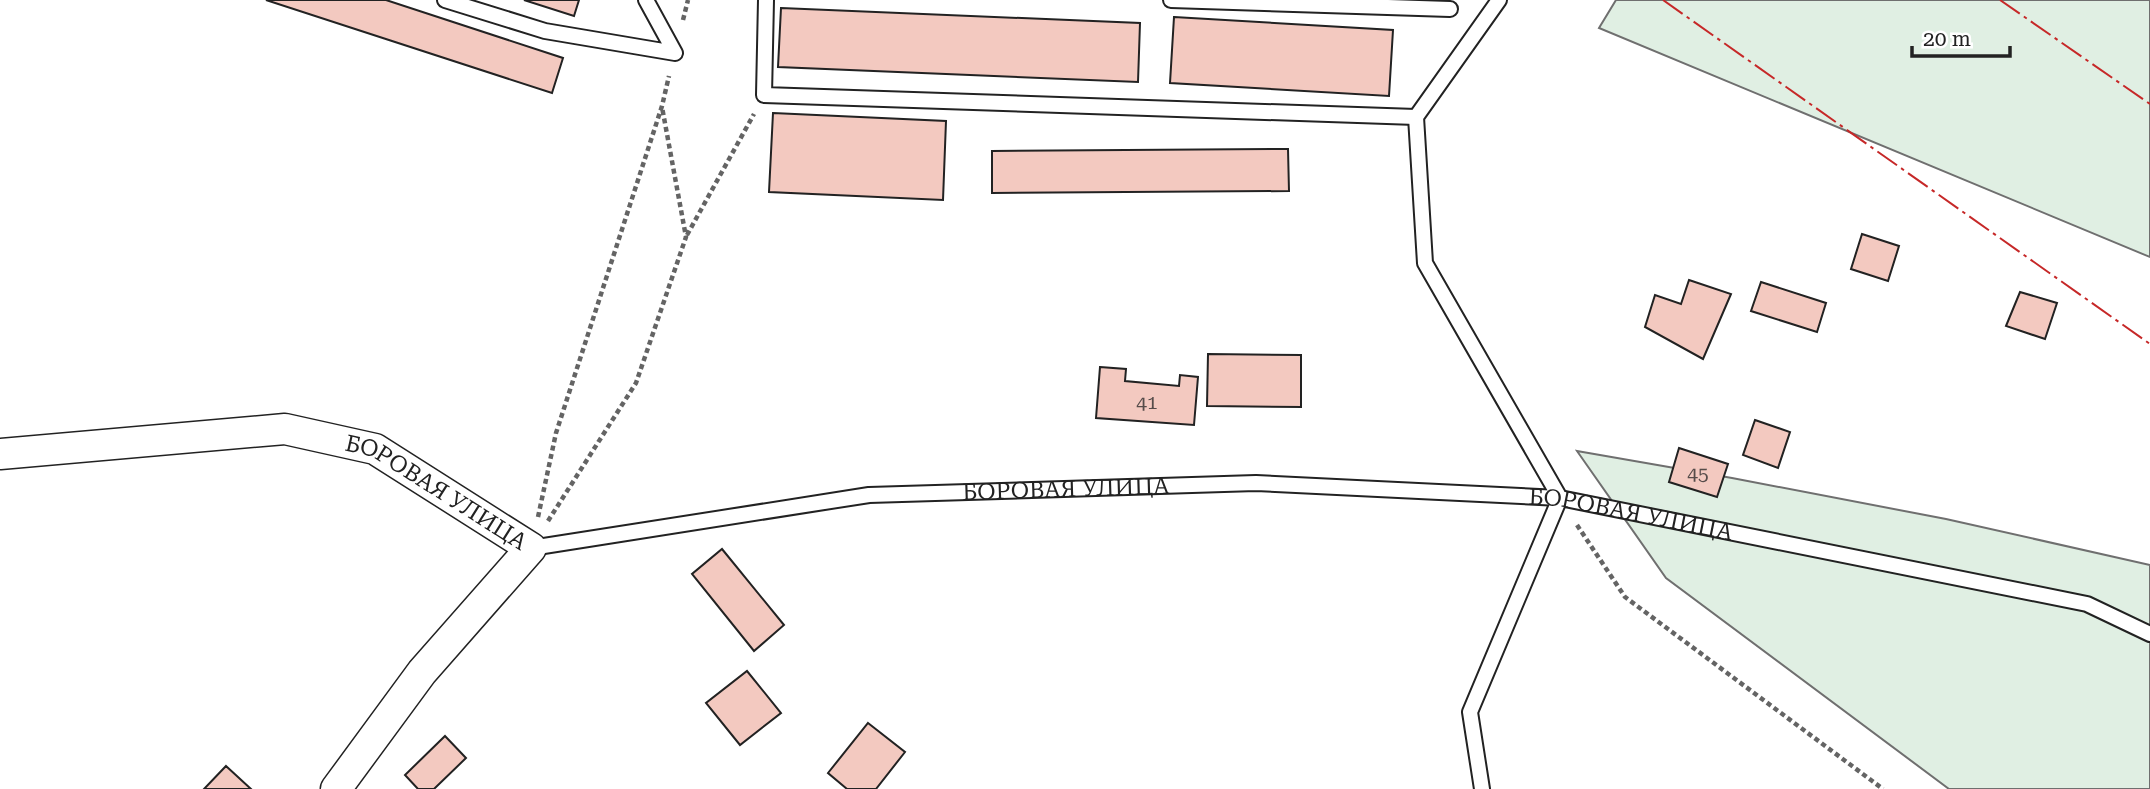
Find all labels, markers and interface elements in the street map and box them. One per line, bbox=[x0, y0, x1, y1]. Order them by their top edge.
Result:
scale bar bbox=[1912, 14, 2010, 58]
text: 20 m bbox=[1923, 27, 1971, 51]
house number: 41 bbox=[1136, 391, 1158, 414]
street label: БОРОВАЯ УЛИЦА bbox=[343, 429, 532, 555]
house number: 45 bbox=[1687, 462, 1709, 485]
street label: БОРОВАЯ УЛИЦА bbox=[962, 472, 1170, 506]
street label: БОРОВАЯ УЛИЦА bbox=[1528, 483, 1735, 546]

